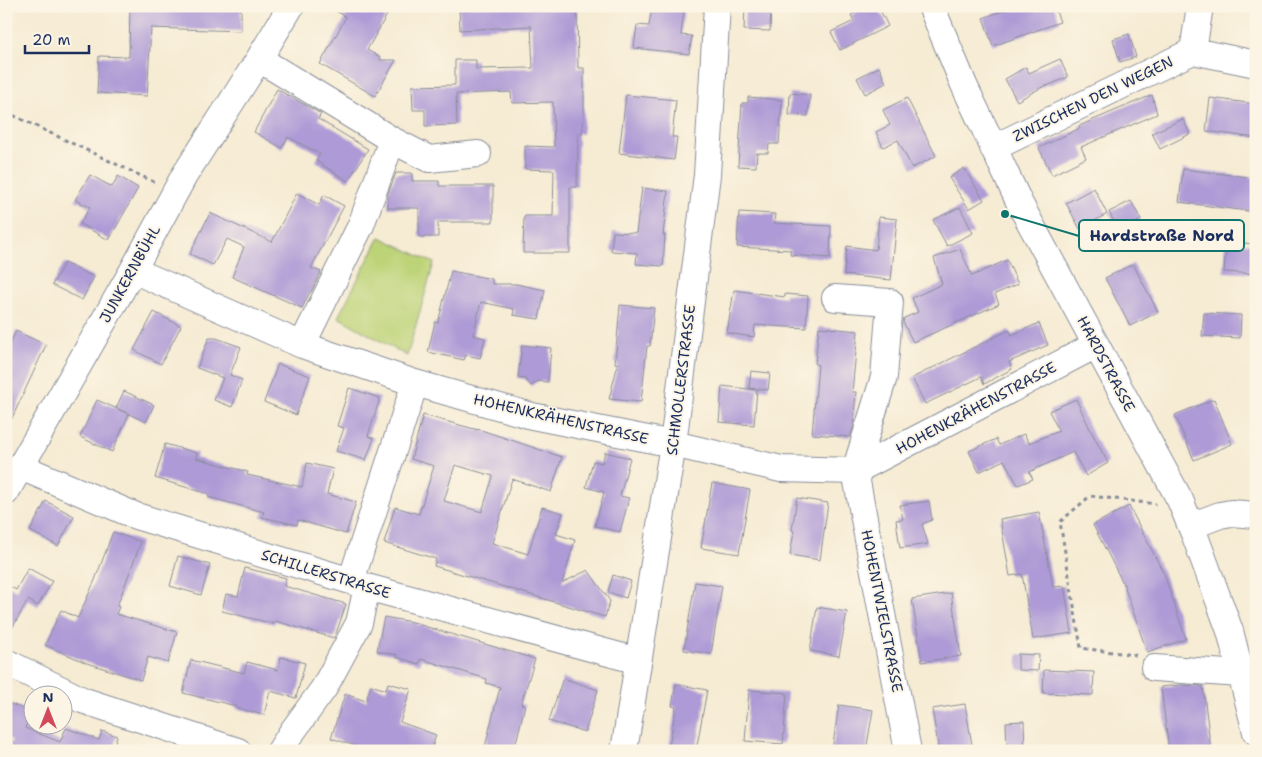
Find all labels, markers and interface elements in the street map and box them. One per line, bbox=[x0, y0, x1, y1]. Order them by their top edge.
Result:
scale bar bbox=[25, 22, 89, 54]
text: 20 m bbox=[32, 30, 71, 50]
street label: ZWISCHEN DEN WEGEN bbox=[1009, 51, 1177, 147]
callout: Hardstraße Nord bbox=[1079, 220, 1244, 251]
street label: JUNKERNBÜHL bbox=[95, 222, 165, 326]
text: Hardstraße Nord bbox=[1090, 225, 1234, 246]
street label: SCHMOLLERSTRASSE bbox=[662, 303, 700, 457]
street label: HARDSTRASSE bbox=[1072, 313, 1140, 415]
street label: HOHENKRÄHENSTRASSE bbox=[892, 357, 1060, 459]
street label: HOHENKRÄHENSTRASSE bbox=[471, 389, 651, 449]
street label: HOHENTWIELSTRASSE bbox=[856, 528, 908, 694]
street label: SCHILLERSTRASSE bbox=[259, 545, 393, 603]
north arrow bbox=[22, 684, 72, 734]
text: N bbox=[42, 688, 54, 706]

